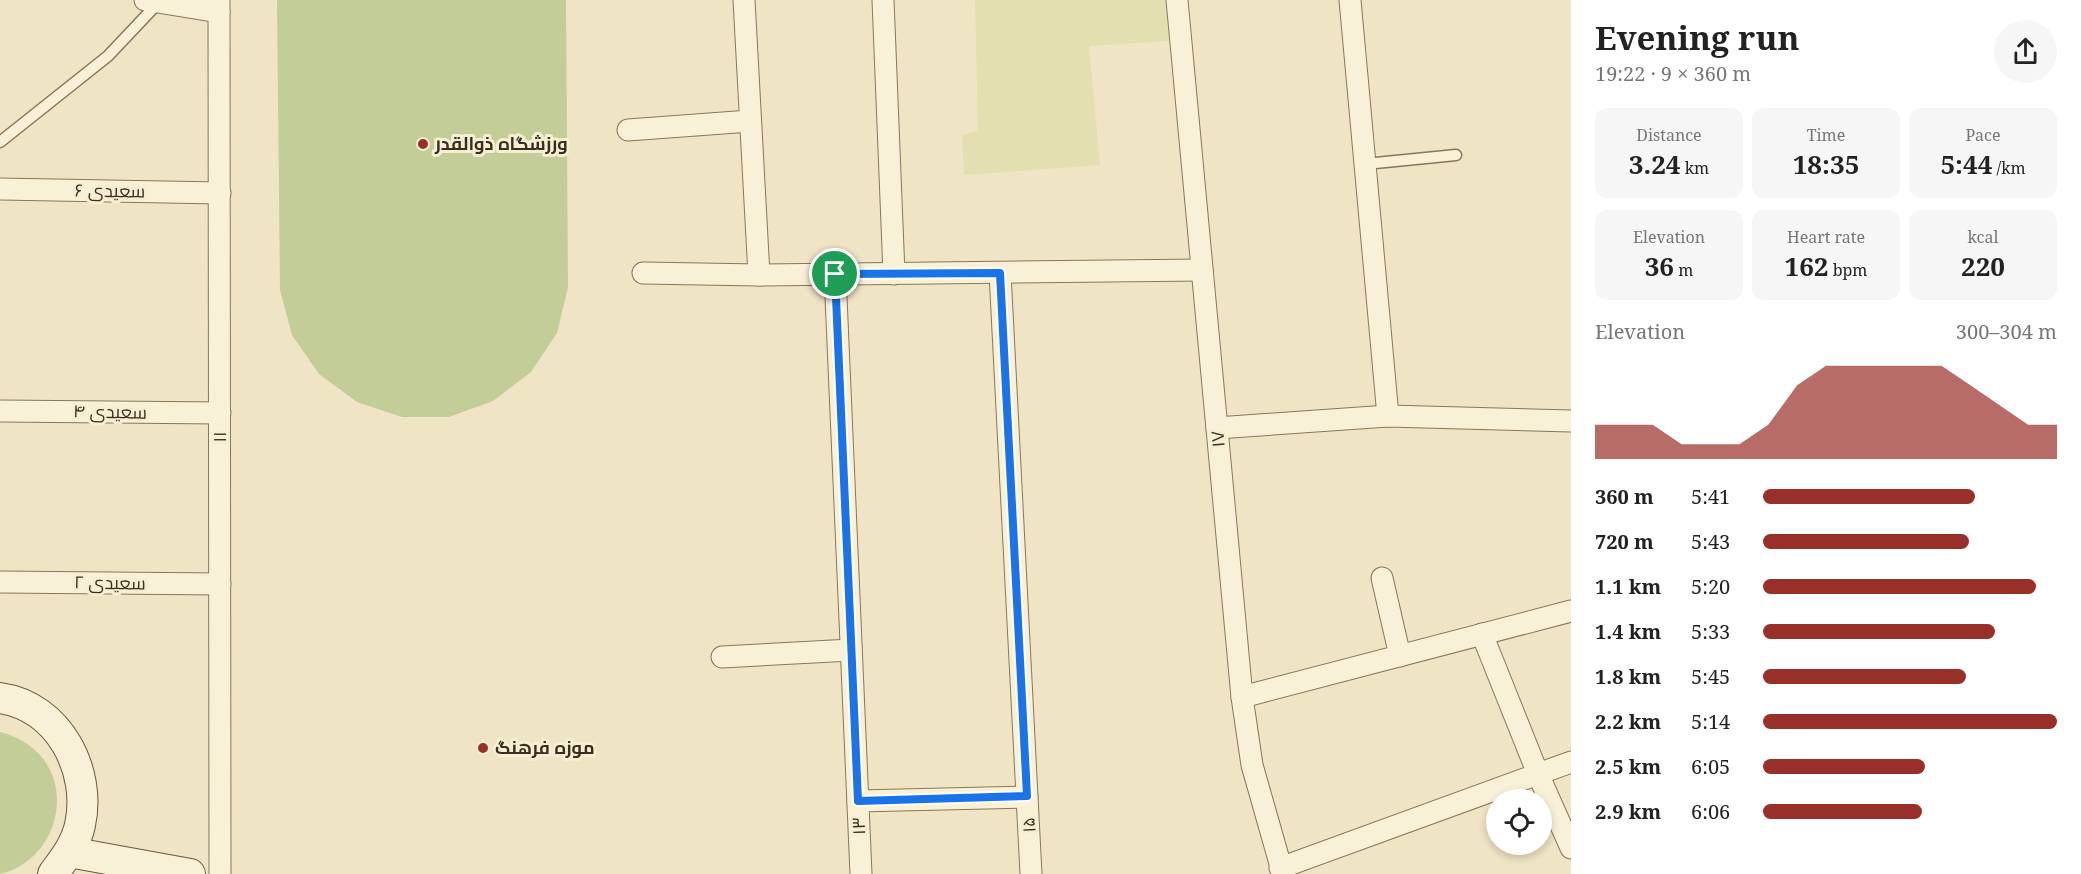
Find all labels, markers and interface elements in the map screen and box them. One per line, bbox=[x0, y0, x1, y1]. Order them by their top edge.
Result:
text: Evening run bbox=[1595, 15, 1799, 60]
button: share bbox=[1994, 20, 2057, 83]
text: 19:22 · 9 × 360 m bbox=[1595, 60, 1751, 87]
text: Distance bbox=[1636, 124, 1702, 146]
text: Time bbox=[1807, 124, 1845, 146]
text: Pace bbox=[1965, 124, 2001, 146]
place label: ورزشگاه ذوالقدر bbox=[434, 131, 568, 155]
marker: ورزشگاه ذوالقدر bbox=[416, 137, 430, 151]
text: 3.24 bbox=[1629, 146, 1681, 182]
text: 18:35 bbox=[1793, 146, 1859, 182]
text: 5:44 bbox=[1940, 146, 1992, 182]
text: km bbox=[1681, 157, 1709, 179]
text: /km bbox=[1992, 157, 2026, 179]
street label: سعیدی ۶ bbox=[74, 177, 146, 203]
text: Elevation bbox=[1633, 226, 1705, 248]
text: Heart rate bbox=[1787, 226, 1865, 248]
text: kcal bbox=[1968, 226, 1998, 248]
pin bbox=[809, 248, 860, 299]
text: 36 bbox=[1645, 248, 1674, 284]
text: 162 bbox=[1784, 248, 1829, 284]
text: 220 bbox=[1961, 248, 2005, 284]
icon: arrive bbox=[818, 257, 851, 290]
text: m bbox=[1674, 259, 1693, 281]
text: bpm bbox=[1829, 259, 1868, 281]
text: Elevation bbox=[1595, 318, 1685, 345]
text: 300–304 m bbox=[1956, 318, 2057, 345]
street label: سعیدی ۴ bbox=[73, 398, 147, 424]
street label: ۱۷ bbox=[1204, 430, 1230, 448]
street label: ۱۱ bbox=[207, 431, 231, 443]
text: 360 m bbox=[1595, 483, 1654, 510]
text: 5:41 bbox=[1691, 483, 1730, 510]
text: 720 m bbox=[1595, 528, 1654, 555]
text: 5:43 bbox=[1691, 528, 1730, 555]
street label: سعیدی ۲ bbox=[74, 569, 146, 595]
text: 1.1 km bbox=[1595, 573, 1661, 600]
text: 5:20 bbox=[1691, 573, 1730, 600]
text: 1.4 km bbox=[1595, 618, 1661, 645]
text: 5:33 bbox=[1691, 618, 1730, 645]
text: 1.8 km bbox=[1595, 663, 1661, 690]
text: 5:45 bbox=[1691, 663, 1730, 690]
text: 2.2 km bbox=[1595, 708, 1661, 735]
text: 5:14 bbox=[1691, 708, 1730, 735]
place label: موزه فرهنگ bbox=[495, 735, 595, 759]
marker: موزه فرهنگ bbox=[476, 741, 490, 755]
text: 2.5 km bbox=[1595, 753, 1661, 780]
text: 6:05 bbox=[1691, 753, 1730, 780]
map controls bbox=[1486, 789, 1552, 855]
button: locate bbox=[1486, 789, 1552, 855]
text: 2.9 km bbox=[1595, 798, 1661, 825]
text: 6:06 bbox=[1691, 798, 1730, 825]
street label: ۱۳ bbox=[846, 817, 870, 835]
street label: ۱۵ bbox=[1016, 817, 1040, 833]

